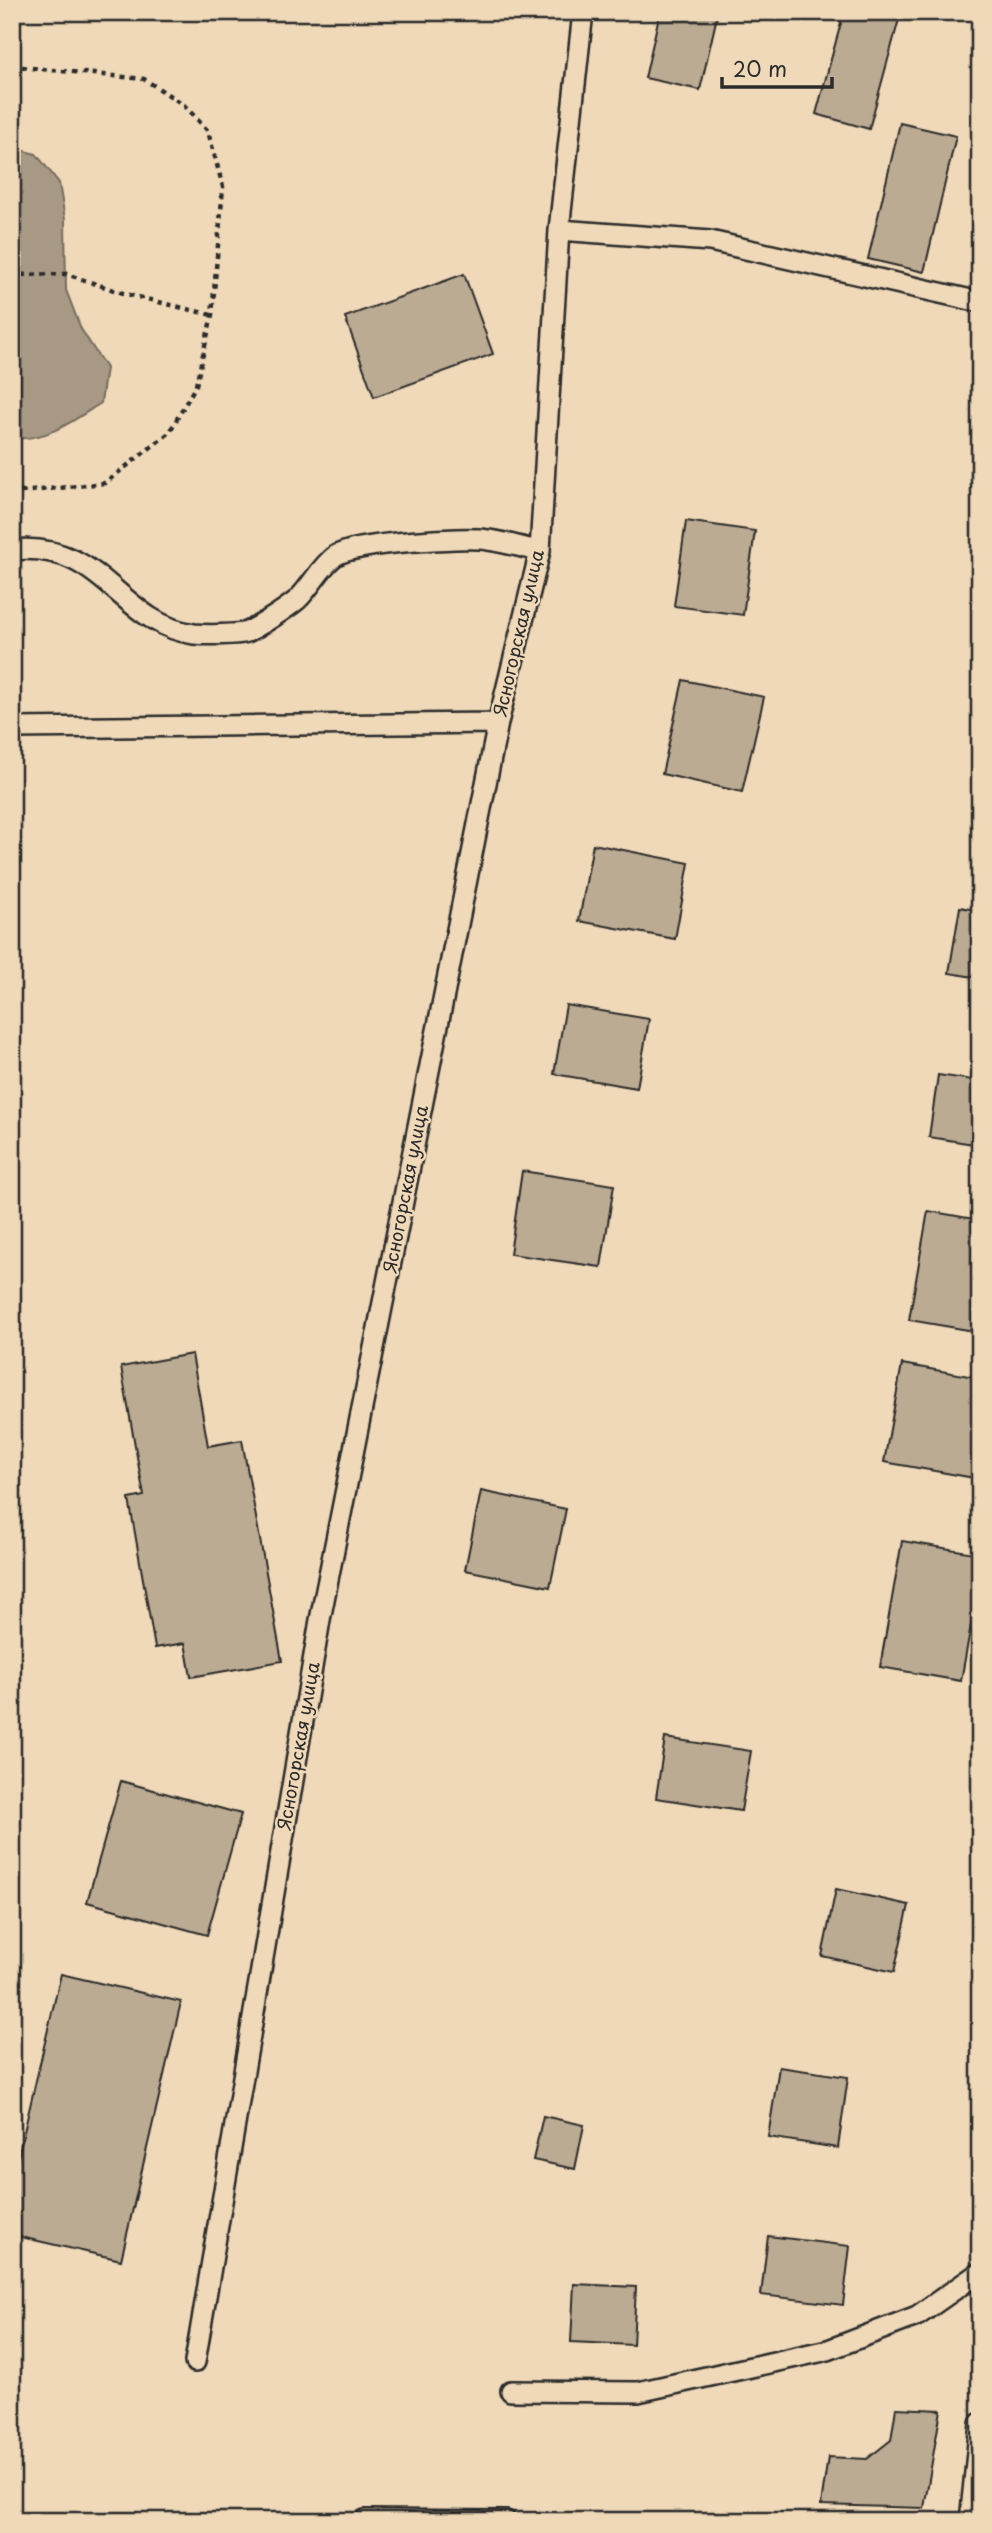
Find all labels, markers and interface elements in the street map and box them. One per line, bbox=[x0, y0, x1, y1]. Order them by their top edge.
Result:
scale bar bbox=[722, 46, 833, 90]
text: 20 m bbox=[733, 52, 787, 84]
street label: Ясногорская улица bbox=[485, 546, 550, 719]
street label: Ясногорская улица bbox=[375, 1102, 434, 1275]
street label: Ясногорская улица bbox=[269, 1659, 326, 1832]

